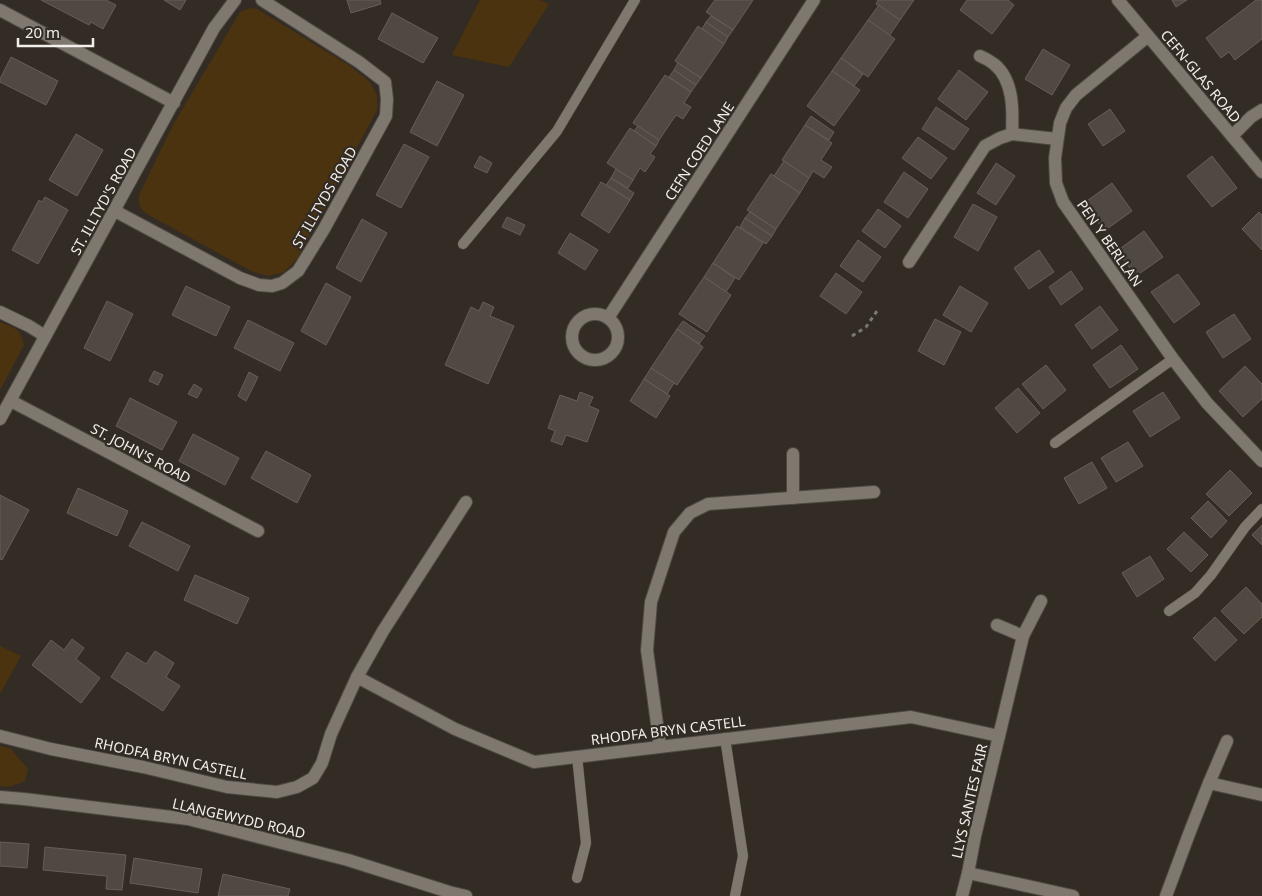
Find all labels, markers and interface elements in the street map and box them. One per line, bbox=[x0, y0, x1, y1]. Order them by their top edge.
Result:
scale bar bbox=[18, 15, 92, 47]
text: 20 m bbox=[25, 22, 60, 42]
street label: CEFN-GLAS ROAD bbox=[1157, 26, 1245, 126]
street label: CEFN COED LANE bbox=[660, 98, 738, 204]
street label: ST ILLTYDS ROAD bbox=[287, 143, 361, 251]
street label: ST. ILLTYD'S ROAD bbox=[66, 144, 140, 258]
street label: PEN Y BERLLAN bbox=[1073, 196, 1147, 290]
street label: ST. JOHN'S ROAD bbox=[88, 419, 194, 487]
street label: RHODFA BRYN CASTELL bbox=[590, 711, 746, 749]
street label: RHODFA BRYN CASTELL bbox=[93, 733, 249, 783]
street label: LLYS SANTES FAIR bbox=[947, 742, 991, 860]
street label: LLANGEWYDD ROAD bbox=[171, 793, 307, 843]

